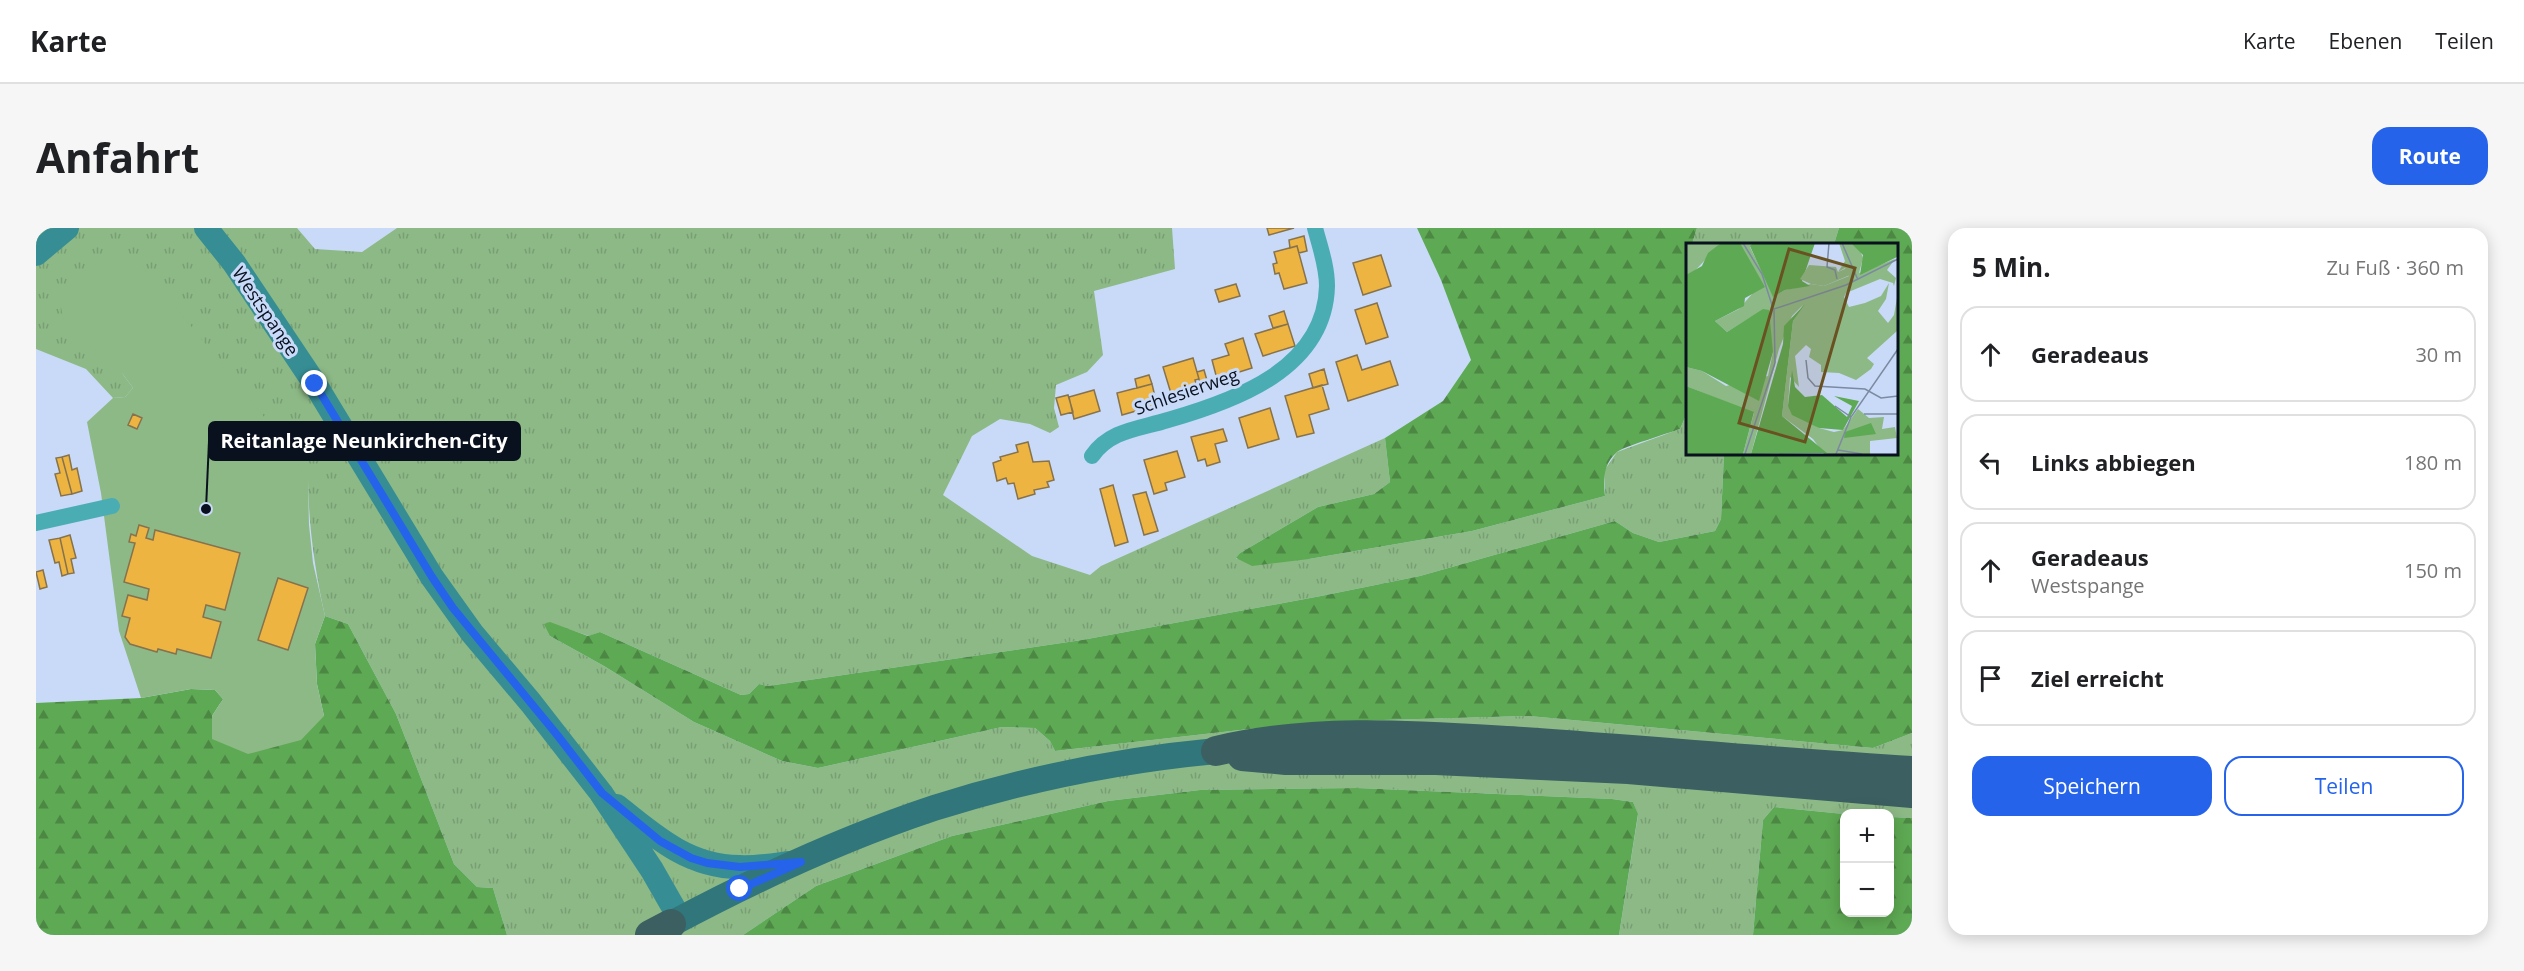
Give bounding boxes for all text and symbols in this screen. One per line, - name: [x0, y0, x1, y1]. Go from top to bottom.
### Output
- text: Karte: [30, 22, 107, 60]
- text: Karte: [2243, 27, 2296, 55]
- text: Ebenen: [2329, 27, 2402, 55]
- text: Teilen: [2435, 27, 2494, 55]
- button: Route: [2372, 127, 2488, 185]
- text: Anfahrt: [36, 128, 199, 185]
- inset map: [1686, 243, 1897, 454]
- text: 5 Min.: [1972, 249, 2051, 285]
- text: Zu Fuß · 360 m: [2326, 254, 2464, 281]
- street label: Westspange: [227, 262, 305, 360]
- icon: ahead: [1974, 338, 2007, 371]
- text: Geradeaus: [2031, 339, 2149, 369]
- text: 30 m: [2415, 341, 2462, 368]
- street label: Schlesierweg: [1131, 362, 1241, 420]
- route end: [301, 370, 327, 396]
- callout: Reitanlage Neunkirchen-City: [209, 422, 520, 460]
- text: Reitanlage Neunkirchen-City: [220, 427, 508, 454]
- icon: left: [1974, 446, 2007, 479]
- text: Links abbiegen: [2031, 447, 2196, 477]
- text: 180 m: [2404, 449, 2462, 476]
- text: Geradeaus: [2031, 542, 2149, 572]
- icon: ahead: [1974, 554, 2007, 587]
- text: 150 m: [2404, 557, 2462, 584]
- text: Westspange: [2031, 572, 2145, 599]
- icon: arrive: [1974, 662, 2007, 695]
- text: Ziel erreicht: [2031, 663, 2164, 693]
- button: Speichern: [1972, 756, 2212, 816]
- button: Teilen: [2224, 756, 2464, 816]
- map controls: [1840, 809, 1894, 917]
- button: +: [1840, 809, 1894, 863]
- button: −: [1840, 863, 1894, 917]
- route start: [726, 875, 752, 901]

